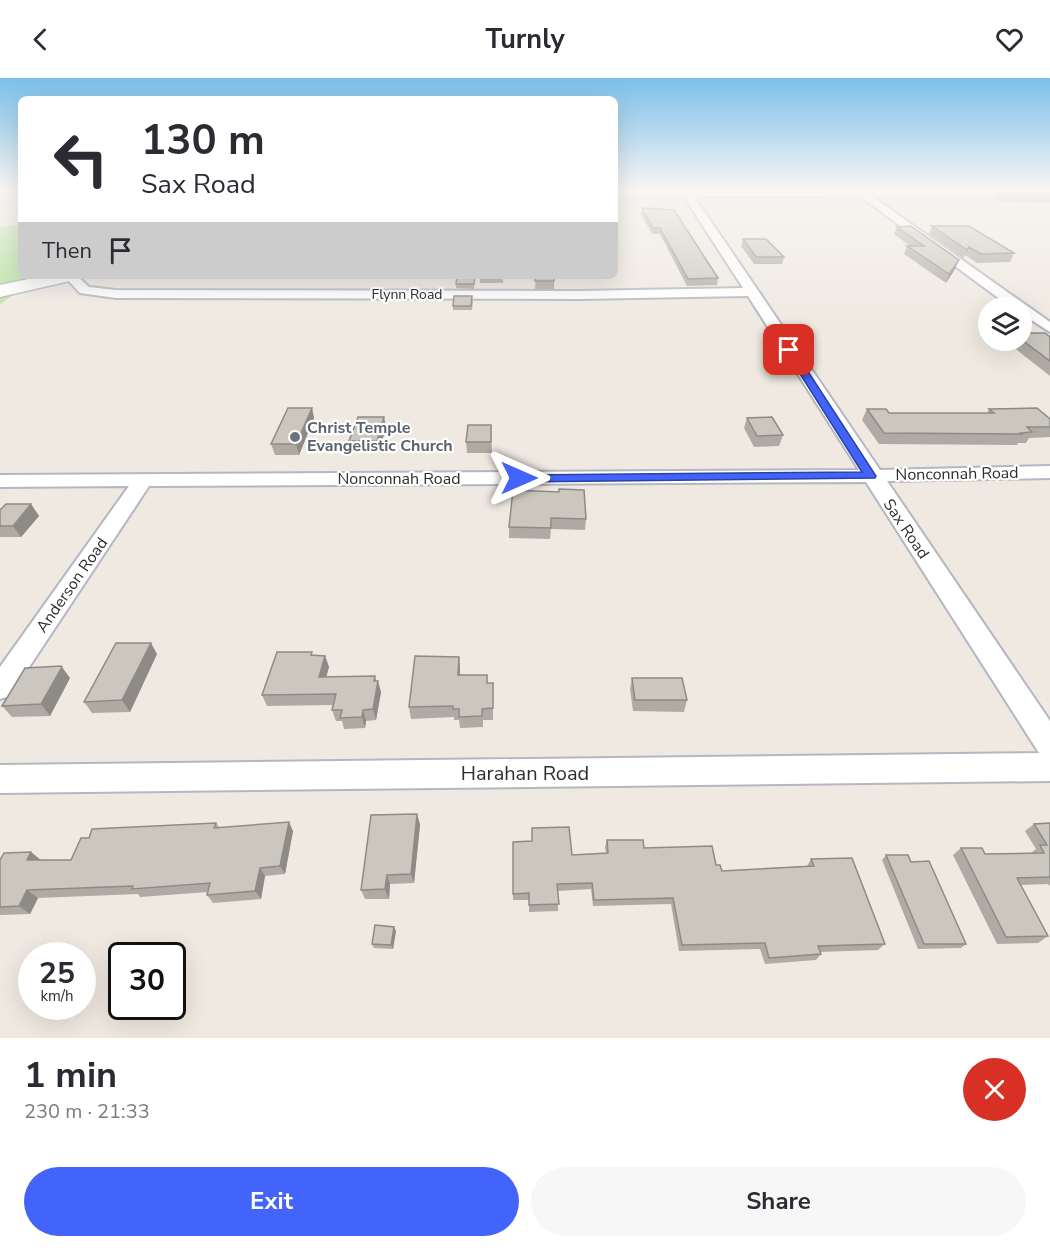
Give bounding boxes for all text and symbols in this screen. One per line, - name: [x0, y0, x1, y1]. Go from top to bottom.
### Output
- text: Turnly: [485, 21, 565, 58]
- icon: back: [24, 23, 57, 56]
- icon: heart: [993, 23, 1026, 56]
- text: 130 m: [141, 112, 265, 169]
- icon: left: [42, 120, 120, 198]
- text: Sax Road: [141, 166, 256, 203]
- icon: arrive: [104, 234, 137, 267]
- text: Then: [42, 236, 92, 266]
- street label: Flynn Road: [372, 285, 442, 304]
- map controls: [978, 297, 1032, 351]
- button: layers: [978, 297, 1032, 351]
- pin: [763, 324, 814, 375]
- icon: arrive: [772, 333, 805, 366]
- place label: Christ Temple Evangelistic Church: [307, 417, 453, 457]
- marker: Christ Temple Evangelistic Church: [288, 430, 302, 444]
- position arrow: [487, 446, 551, 510]
- street label: Nonconnah Road: [895, 462, 1019, 486]
- street label: Nonconnah Road: [337, 468, 461, 490]
- street label: Sax Road: [878, 495, 934, 563]
- street label: Anderson Road: [31, 533, 113, 637]
- street label: Harahan Road: [461, 760, 589, 787]
- speed limit sign: 30: [108, 942, 186, 1020]
- text: 25: [39, 953, 75, 994]
- text: km/h: [40, 986, 74, 1006]
- text: 1 min: [24, 1051, 117, 1100]
- button: close: [963, 1058, 1026, 1121]
- text: 230 m · 21:33: [24, 1098, 150, 1125]
- button: Exit: [24, 1167, 519, 1236]
- button: Share: [531, 1167, 1026, 1236]

